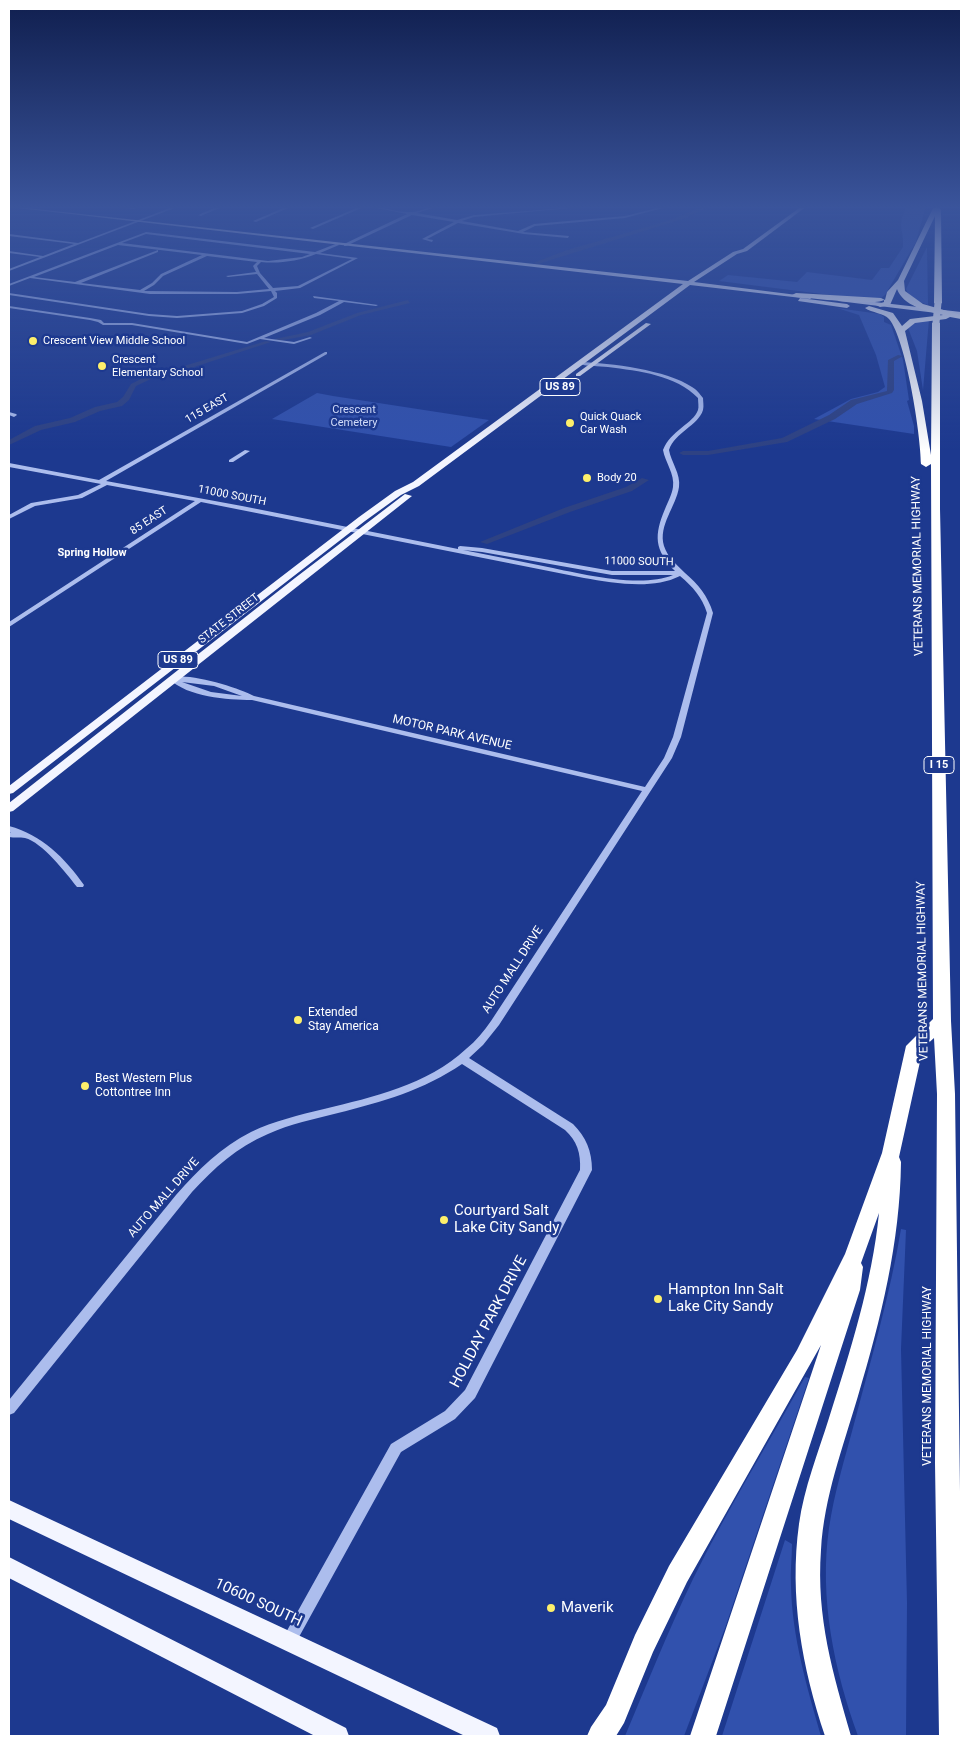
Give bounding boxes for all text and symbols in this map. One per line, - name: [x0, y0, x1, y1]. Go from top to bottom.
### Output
- place label: Crescent View Middle School: [43, 334, 185, 348]
- marker: Crescent View Middle School: [27, 335, 39, 347]
- place label: Crescent Elementary School: [112, 353, 203, 379]
- marker: Crescent Elementary School: [96, 360, 108, 372]
- road number: US 89: [540, 378, 580, 396]
- street label: 115 EAST: [183, 391, 231, 427]
- park label: Crescent Cemetery: [331, 403, 377, 429]
- place label: Quick Quack Car Wash: [580, 410, 641, 436]
- marker: Quick Quack Car Wash: [564, 417, 576, 429]
- place label: Body 20: [597, 471, 637, 485]
- marker: Body 20: [581, 472, 593, 484]
- street label: VETERANS MEMORIAL HIGHWAY: [909, 476, 927, 656]
- street label: 11000 SOUTH: [197, 483, 267, 509]
- street label: 85 EAST: [128, 504, 170, 538]
- district label: Spring Hollow: [57, 546, 127, 560]
- street label: 11000 SOUTH: [604, 555, 674, 569]
- street label: STATE STREET: [196, 591, 262, 647]
- road number: US 89: [158, 652, 198, 668]
- street label: MOTOR PARK AVENUE: [391, 712, 513, 754]
- road number: I 15: [924, 756, 954, 774]
- street label: VETERANS MEMORIAL HIGHWAY: [914, 881, 932, 1061]
- street label: AUTO MALL DRIVE: [479, 924, 547, 1016]
- place label: Extended Stay America: [308, 1006, 379, 1034]
- marker: Extended Stay America: [292, 1014, 304, 1026]
- place label: Best Western Plus Cottontree Inn: [95, 1072, 192, 1100]
- marker: Best Western Plus Cottontree Inn: [79, 1080, 91, 1092]
- street label: AUTO MALL DRIVE: [125, 1155, 203, 1241]
- place label: Courtyard Salt Lake City Sandy: [454, 1202, 559, 1237]
- marker: Courtyard Salt Lake City Sandy: [438, 1214, 450, 1226]
- street label: HOLIDAY PARK DRIVE: [447, 1253, 531, 1391]
- place label: Hampton Inn Salt Lake City Sandy: [668, 1281, 784, 1316]
- street label: VETERANS MEMORIAL HIGHWAY: [921, 1286, 935, 1466]
- marker: Hampton Inn Salt Lake City Sandy: [652, 1293, 664, 1305]
- street label: 10600 SOUTH: [211, 1575, 305, 1631]
- place label: Maverik: [561, 1599, 614, 1617]
- marker: Maverik: [545, 1602, 557, 1614]

